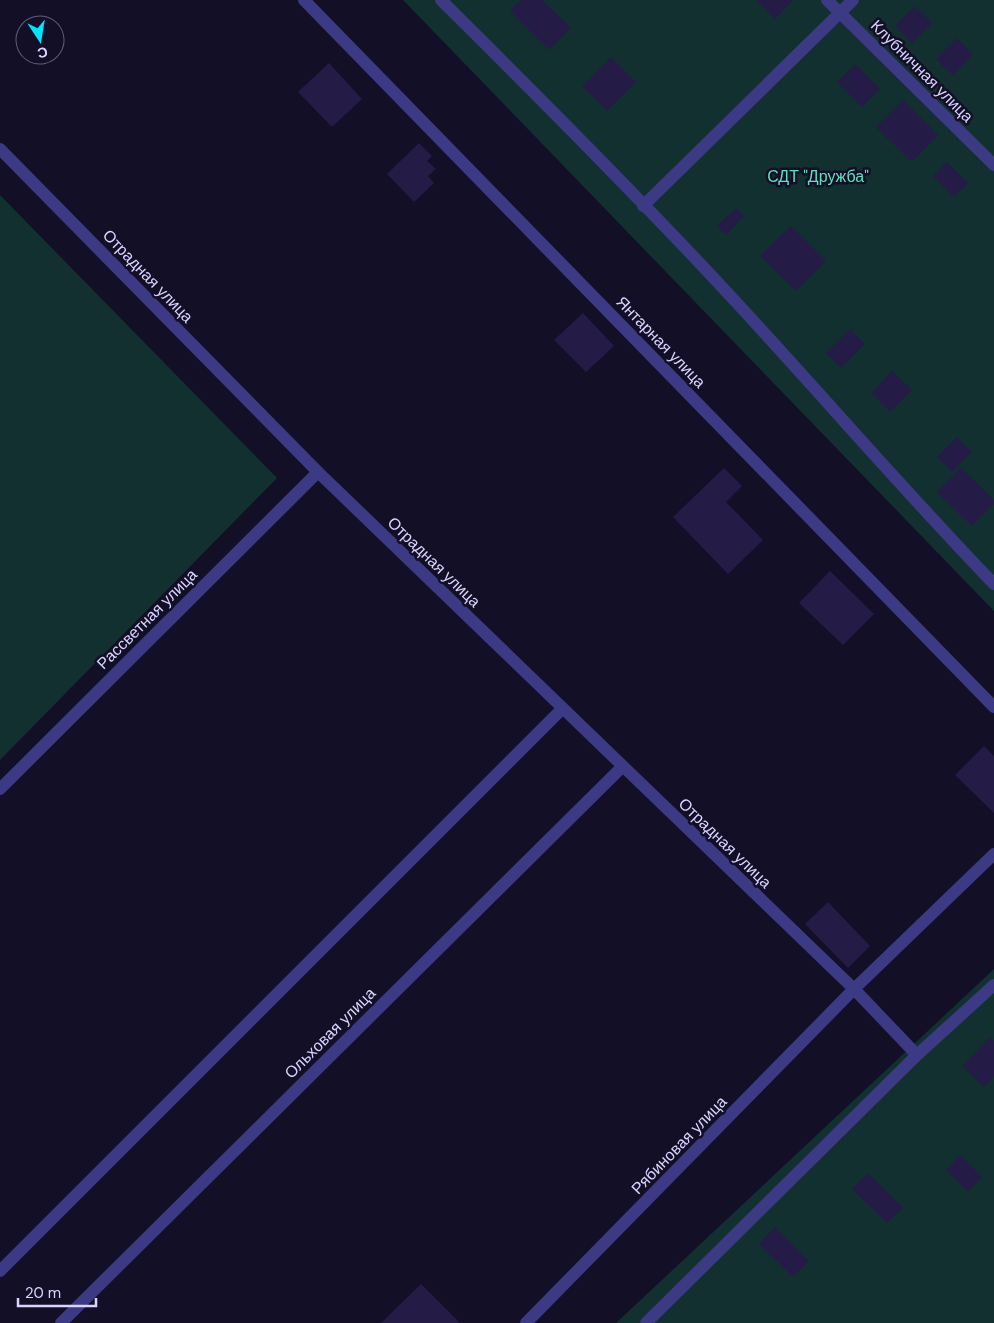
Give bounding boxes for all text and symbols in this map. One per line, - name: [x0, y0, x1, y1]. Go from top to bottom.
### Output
- north arrow: [15, 15, 65, 65]
- street label: Клубничная улица: [866, 15, 978, 127]
- text: С: [36, 43, 50, 63]
- park label: СДТ "Дружба": [767, 166, 869, 187]
- street label: Отрадная улица: [98, 225, 198, 327]
- street label: Янтарная улица: [612, 292, 710, 393]
- street label: Отрадная улица: [383, 512, 485, 612]
- street label: Рассветная улица: [92, 564, 202, 674]
- street label: Отрадная улица: [674, 793, 776, 893]
- street label: Ольховая улица: [280, 983, 380, 1083]
- street label: Рябиновая улица: [627, 1091, 731, 1199]
- scale bar: [18, 1276, 95, 1308]
- text: 20 m: [25, 1283, 61, 1303]

